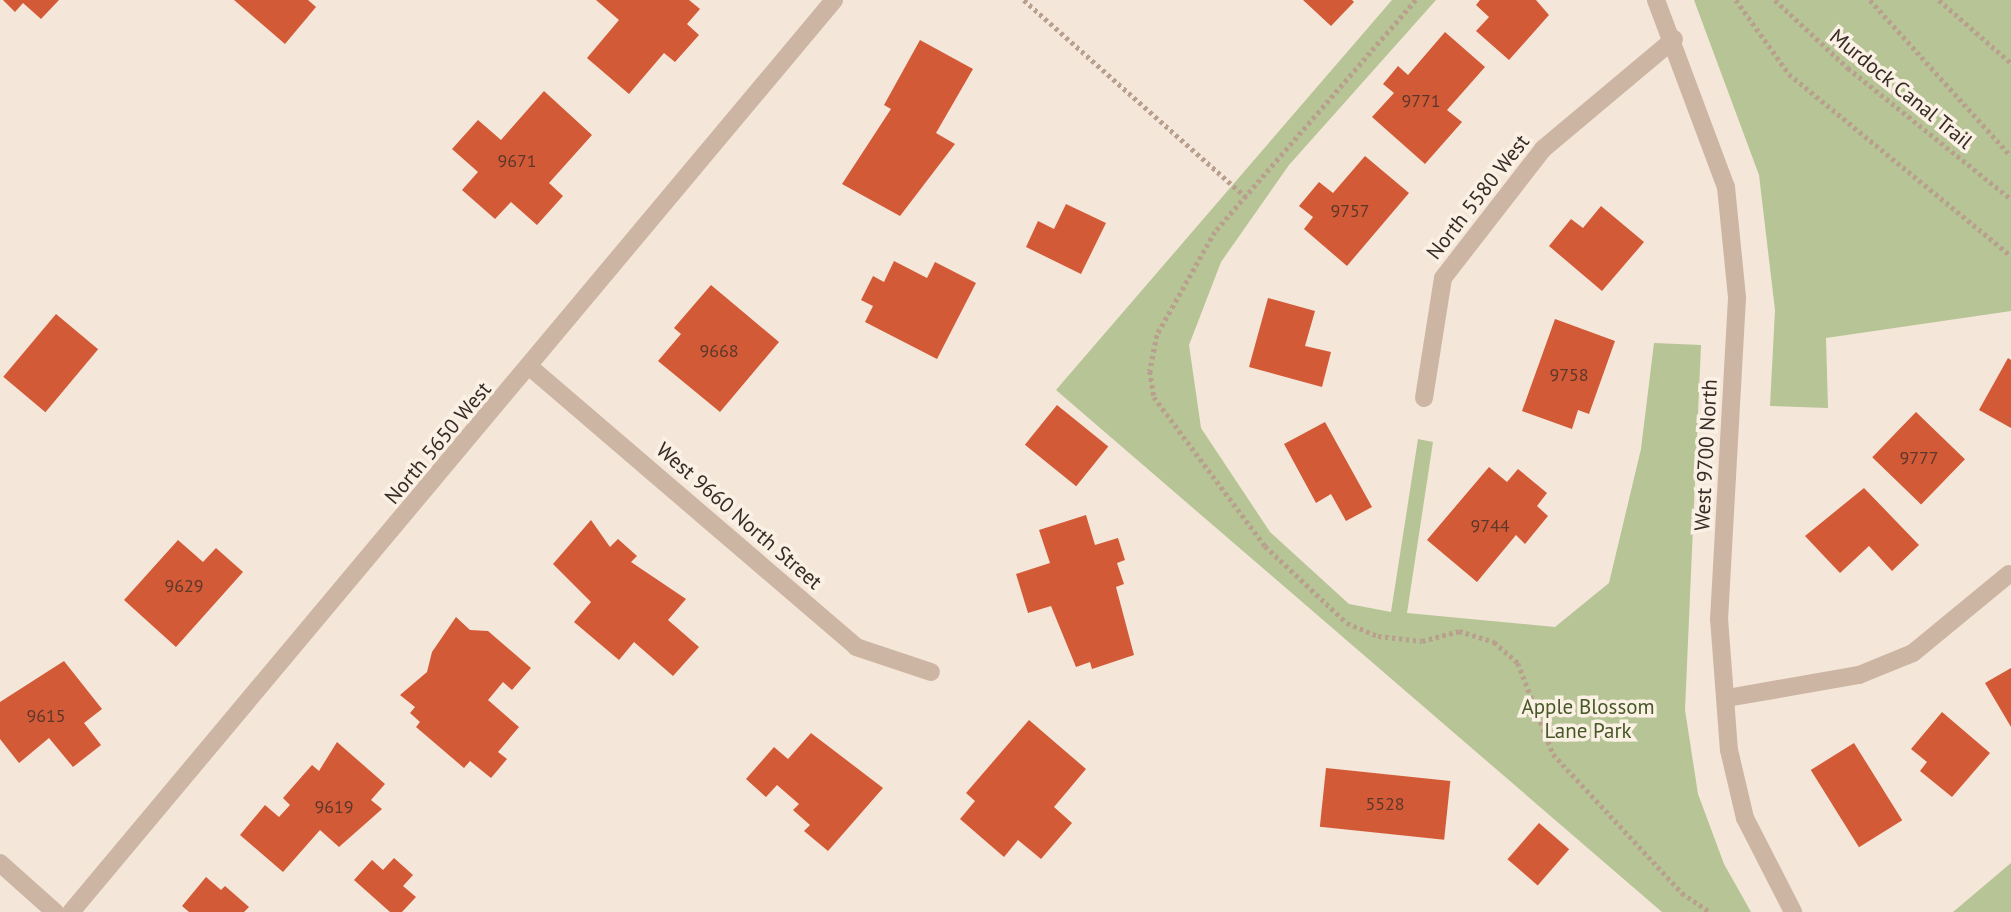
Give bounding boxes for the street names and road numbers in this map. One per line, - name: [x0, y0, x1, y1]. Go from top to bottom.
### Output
- street label: Murdock Canal Trail: [1824, 23, 1978, 155]
- street label: North 5580 West: [1421, 129, 1535, 265]
- street label: North 5650 West: [380, 377, 496, 509]
- street label: West 9700 North: [1689, 378, 1723, 532]
- street label: West 9660 North Street: [651, 437, 827, 595]

